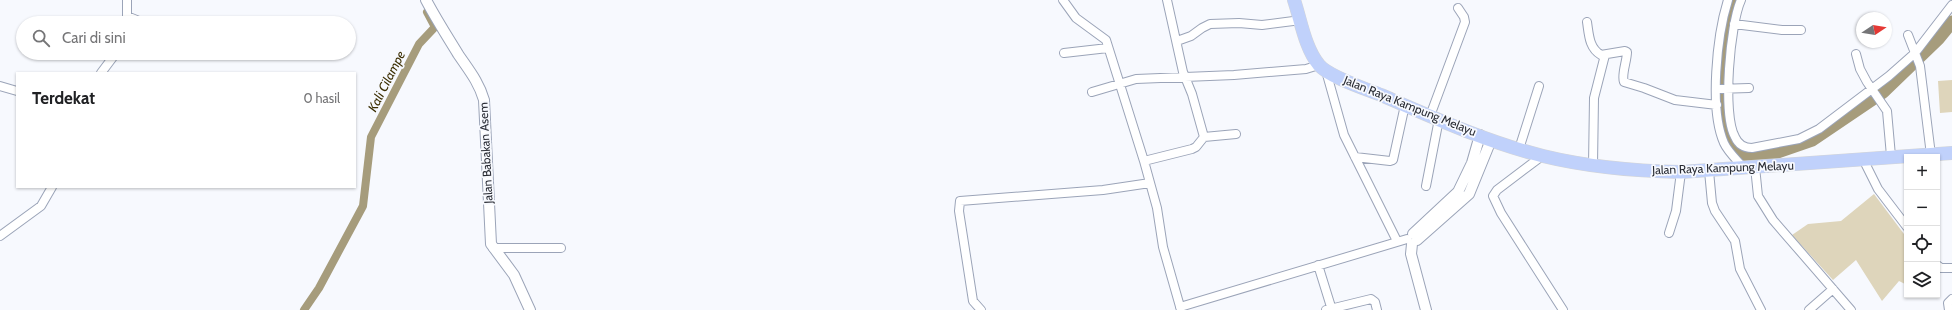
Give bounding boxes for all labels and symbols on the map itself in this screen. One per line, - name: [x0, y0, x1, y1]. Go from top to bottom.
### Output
- north arrow: [1856, 12, 1892, 48]
- water label: Kali Cilampe: [364, 48, 408, 114]
- street label: Jalan Raya Kampung Melayu: [1341, 72, 1479, 139]
- street label: Jalan Babakan Asem: [475, 102, 496, 205]
- street label: Jalan Raya Kampung Melayu: [1651, 158, 1794, 178]

